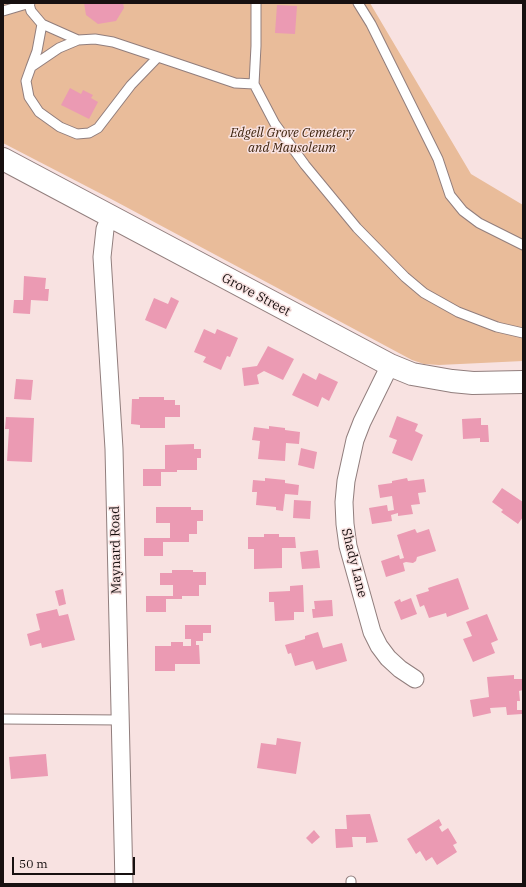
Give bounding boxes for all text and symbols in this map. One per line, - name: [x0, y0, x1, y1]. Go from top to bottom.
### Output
- park label: Edgell Grove Cemetery and Mausoleum: [230, 125, 354, 156]
- street label: Grove Street: [219, 270, 293, 320]
- street label: Maynard Road: [107, 506, 125, 594]
- street label: Shady Lane: [338, 527, 370, 599]
- scale bar: [14, 849, 137, 875]
- text: 50 m: [19, 856, 48, 871]

